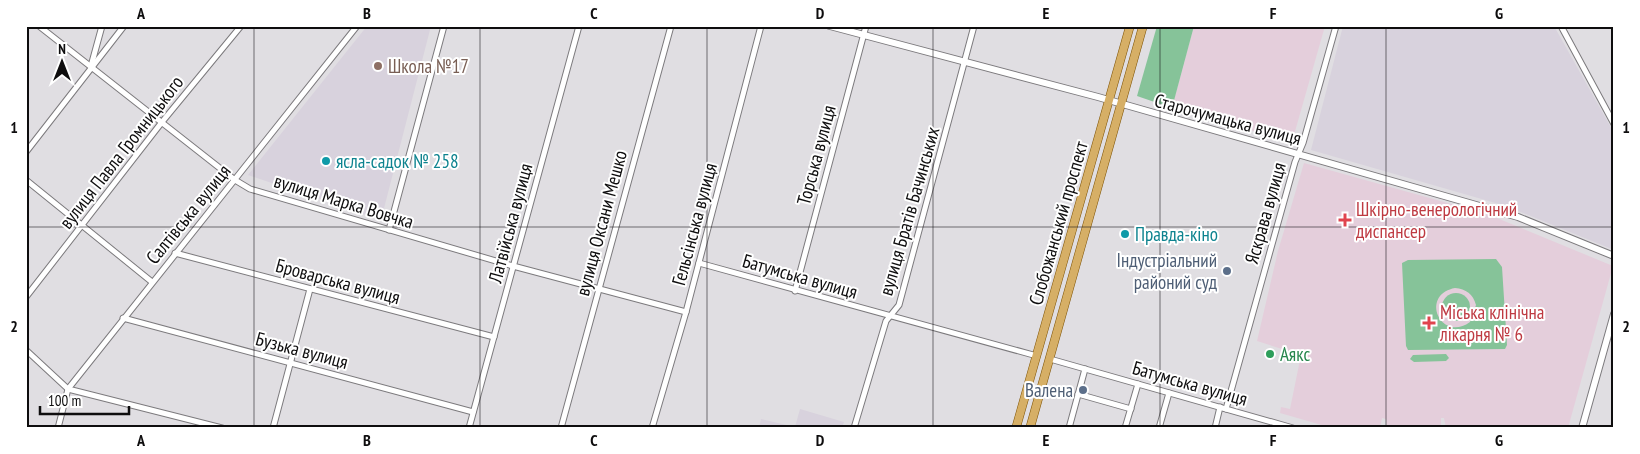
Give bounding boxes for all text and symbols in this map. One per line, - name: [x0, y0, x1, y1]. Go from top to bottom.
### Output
- text: A: [136, 3, 146, 23]
- text: B: [363, 3, 371, 23]
- text: C: [590, 3, 598, 23]
- text: D: [816, 3, 825, 23]
- text: E: [1043, 3, 1050, 23]
- text: F: [1270, 3, 1277, 23]
- text: G: [1495, 3, 1503, 23]
- north arrow: [38, 38, 88, 88]
- text: N: [58, 40, 66, 58]
- place label: Школа №17: [388, 54, 469, 78]
- marker: Школа №17: [372, 60, 384, 72]
- street label: вулиця Павла Громницького: [54, 71, 188, 233]
- street label: Старочумацька вулиця: [1152, 88, 1304, 150]
- street label: Торська вулиця: [791, 102, 841, 208]
- text: 1: [10, 117, 18, 137]
- text: 1: [1622, 117, 1630, 137]
- street label: вулиця Братів Бачинських: [873, 124, 945, 298]
- street label: Слобожанський проспект: [1023, 138, 1093, 308]
- street label: вулиця Оксани Мешко: [570, 148, 632, 298]
- place label: ясла-садок № 258: [336, 149, 459, 173]
- marker: ясла-садок № 258: [320, 155, 332, 167]
- street label: Салтівська вулиця: [141, 159, 235, 269]
- street label: Гельсінська вулиця: [666, 160, 722, 288]
- street label: Яскрава вулиця: [1239, 160, 1291, 266]
- street label: Латвійська вулиця: [482, 161, 537, 286]
- street label: вулиця Марка Вовчка: [271, 168, 417, 234]
- place label: Шкірно-венерологічний диспансер: [1356, 197, 1517, 243]
- marker: Шкірно-венерологічний диспансер: [1338, 213, 1352, 227]
- place label: Правда-кіно: [1135, 222, 1218, 246]
- marker: Правда-кіно: [1119, 228, 1131, 240]
- street label: Батумська вулиця: [740, 248, 860, 304]
- place label: Індустріальний районий суд: [1116, 248, 1218, 294]
- street label: Броварська вулиця: [273, 253, 403, 309]
- marker: Індустріальний районий суд: [1221, 265, 1233, 277]
- place label: Міська клінічна лікарня № 6: [1439, 300, 1544, 346]
- text: 2: [10, 316, 18, 336]
- marker: Міська клінічна лікарня № 6: [1422, 316, 1436, 330]
- text: 2: [1622, 316, 1630, 336]
- street label: Бузька вулиця: [253, 326, 351, 374]
- place label: Аякс: [1280, 342, 1310, 366]
- marker: Аякс: [1264, 348, 1276, 360]
- street label: Батумська вулиця: [1130, 355, 1250, 411]
- place label: Валена: [1025, 378, 1073, 402]
- scale bar: [40, 384, 129, 416]
- marker: Валена: [1077, 384, 1089, 396]
- text: 100 m: [48, 391, 81, 410]
- text: A: [136, 430, 146, 450]
- text: B: [363, 430, 371, 450]
- text: C: [590, 430, 598, 450]
- text: D: [816, 430, 825, 450]
- text: E: [1043, 430, 1050, 450]
- text: F: [1270, 430, 1277, 450]
- text: G: [1495, 430, 1503, 450]

